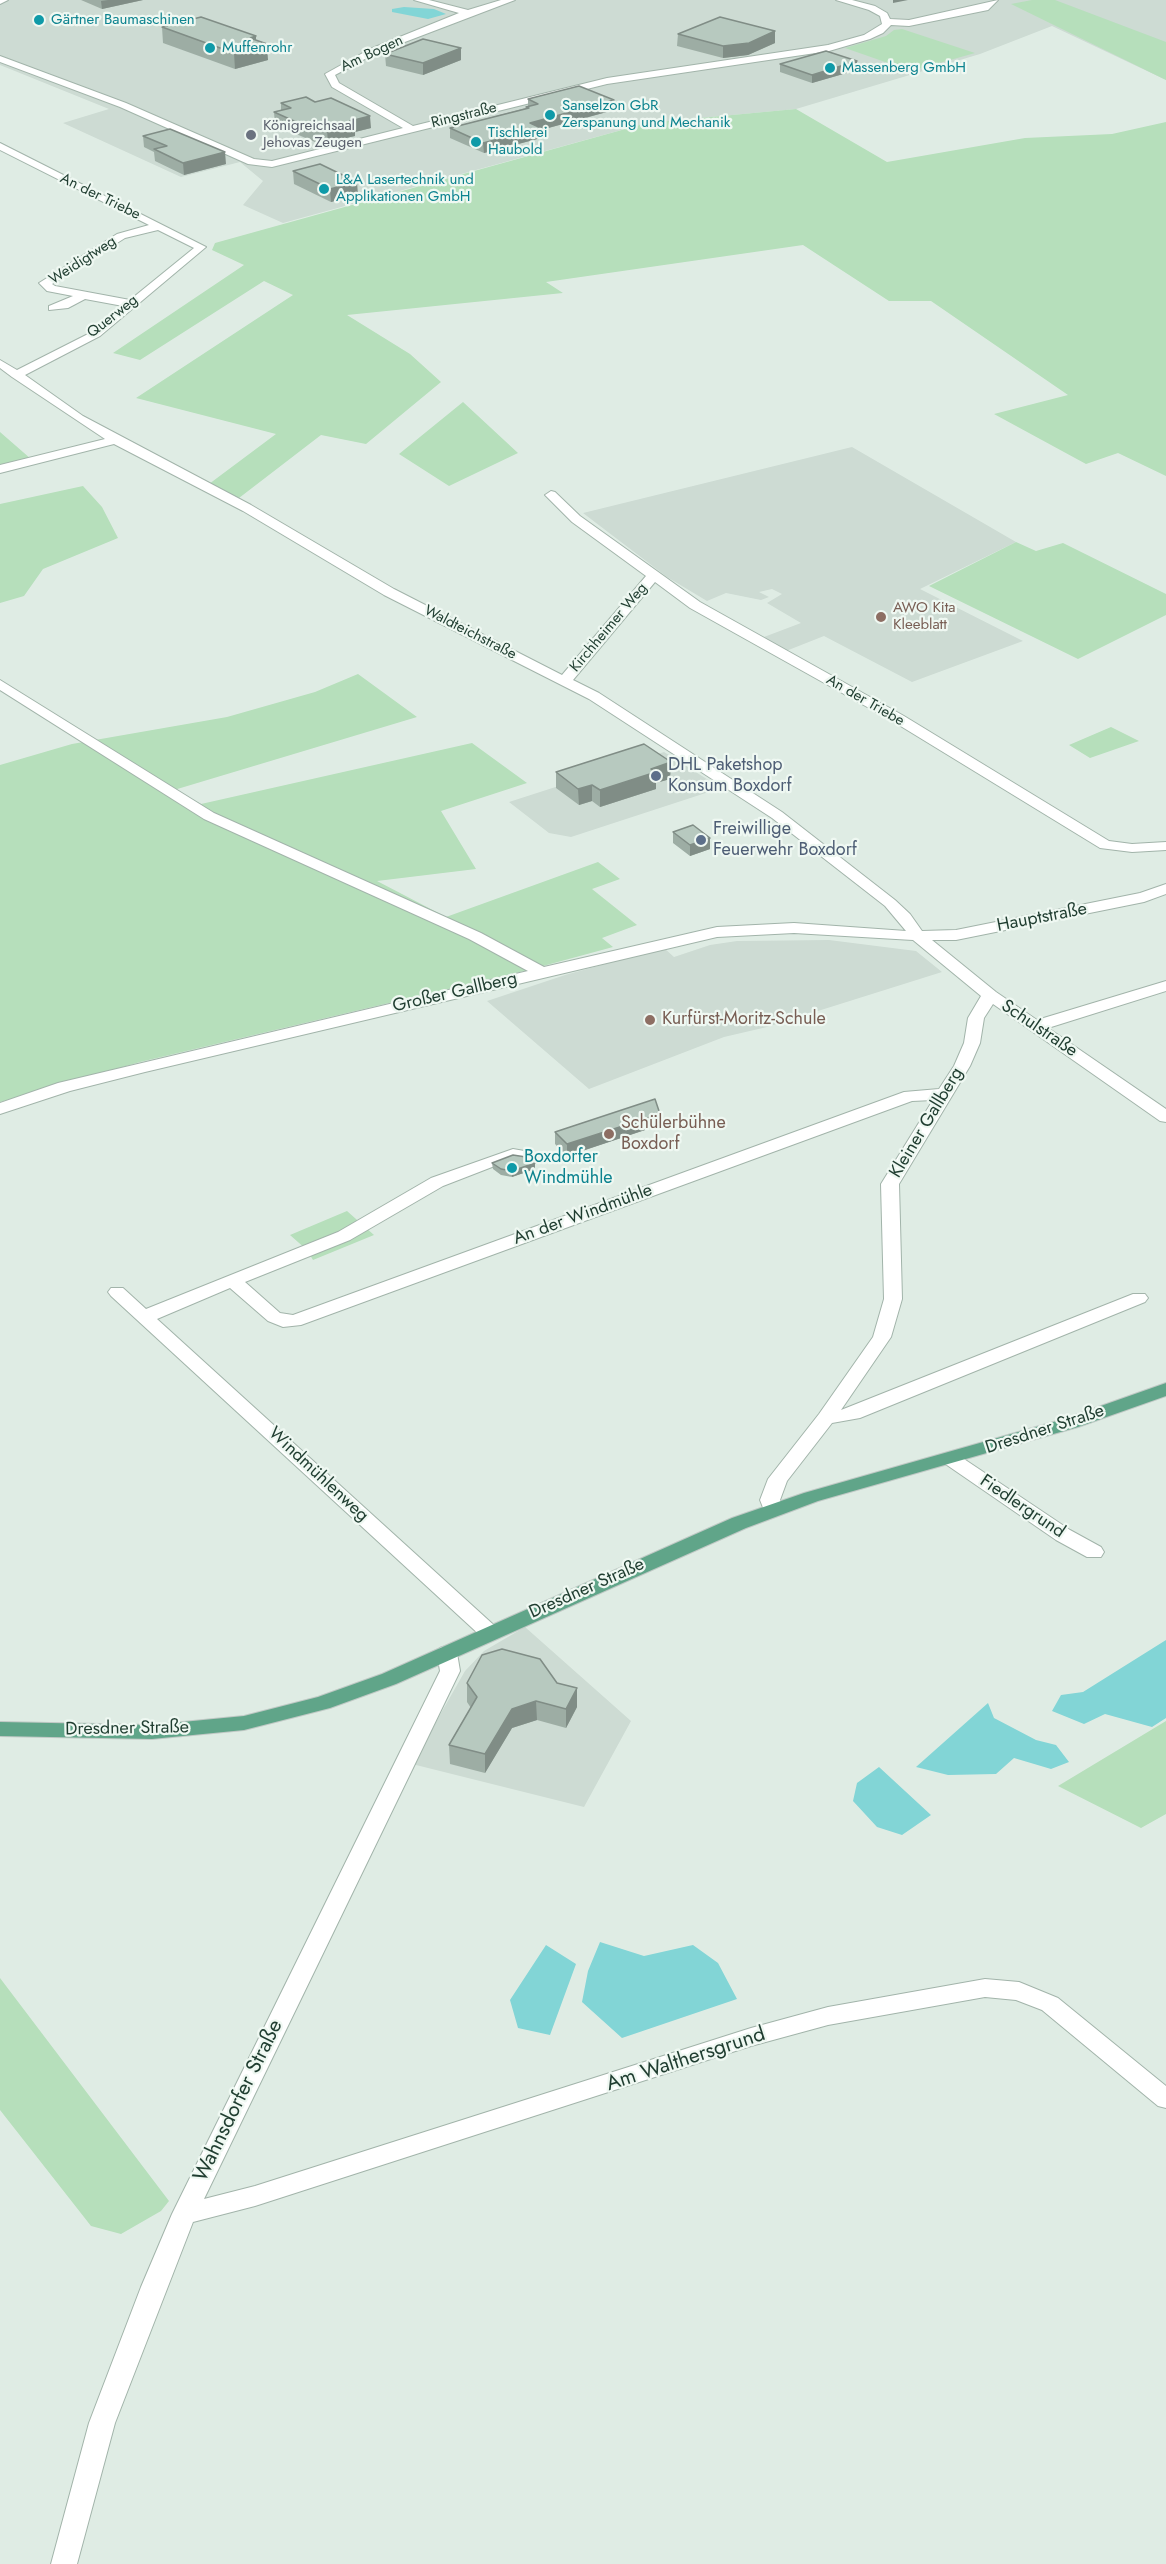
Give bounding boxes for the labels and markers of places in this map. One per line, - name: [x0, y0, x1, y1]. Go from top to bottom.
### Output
- place label: Gärtner Baumaschinen: [51, 11, 195, 29]
- marker: Gärtner Baumaschinen: [32, 13, 46, 27]
- place label: Muffenrohr: [222, 39, 292, 57]
- marker: Muffenrohr: [203, 41, 217, 55]
- place label: Massenberg GmbH: [842, 59, 966, 77]
- marker: Massenberg GmbH: [823, 61, 837, 75]
- place label: Sanselzon GbR Zerspanung und Mechanik: [562, 97, 730, 132]
- marker: Sanselzon GbR Zerspanung und Mechanik: [543, 108, 557, 122]
- place label: Königreichsaal Jehovas Zeugen: [263, 117, 362, 152]
- place label: Tischlerei Haubold: [488, 124, 548, 159]
- marker: Königreichsaal Jehovas Zeugen: [244, 128, 258, 142]
- marker: Tischlerei Haubold: [469, 135, 483, 149]
- place label: L&A Lasertechnik und Applikationen GmbH: [336, 171, 474, 206]
- marker: L&A Lasertechnik und Applikationen GmbH: [317, 182, 331, 196]
- place label: AWO Kita Kleeblatt: [893, 599, 956, 634]
- marker: AWO Kita Kleeblatt: [874, 610, 888, 624]
- place label: DHL Paketshop Konsum Boxdorf: [668, 755, 792, 798]
- marker: DHL Paketshop Konsum Boxdorf: [649, 769, 663, 783]
- place label: Freiwillige Feuerwehr Boxdorf: [713, 819, 857, 862]
- marker: Freiwillige Feuerwehr Boxdorf: [694, 833, 708, 847]
- place label: Kurfürst-Moritz-Schule: [662, 1009, 826, 1031]
- marker: Kurfürst-Moritz-Schule: [643, 1013, 657, 1027]
- place label: Schülerbühne Boxdorf: [621, 1113, 726, 1156]
- marker: Schülerbühne Boxdorf: [602, 1127, 616, 1141]
- place label: Boxdorfer Windmühle: [524, 1147, 613, 1190]
- marker: Boxdorfer Windmühle: [505, 1161, 519, 1175]

